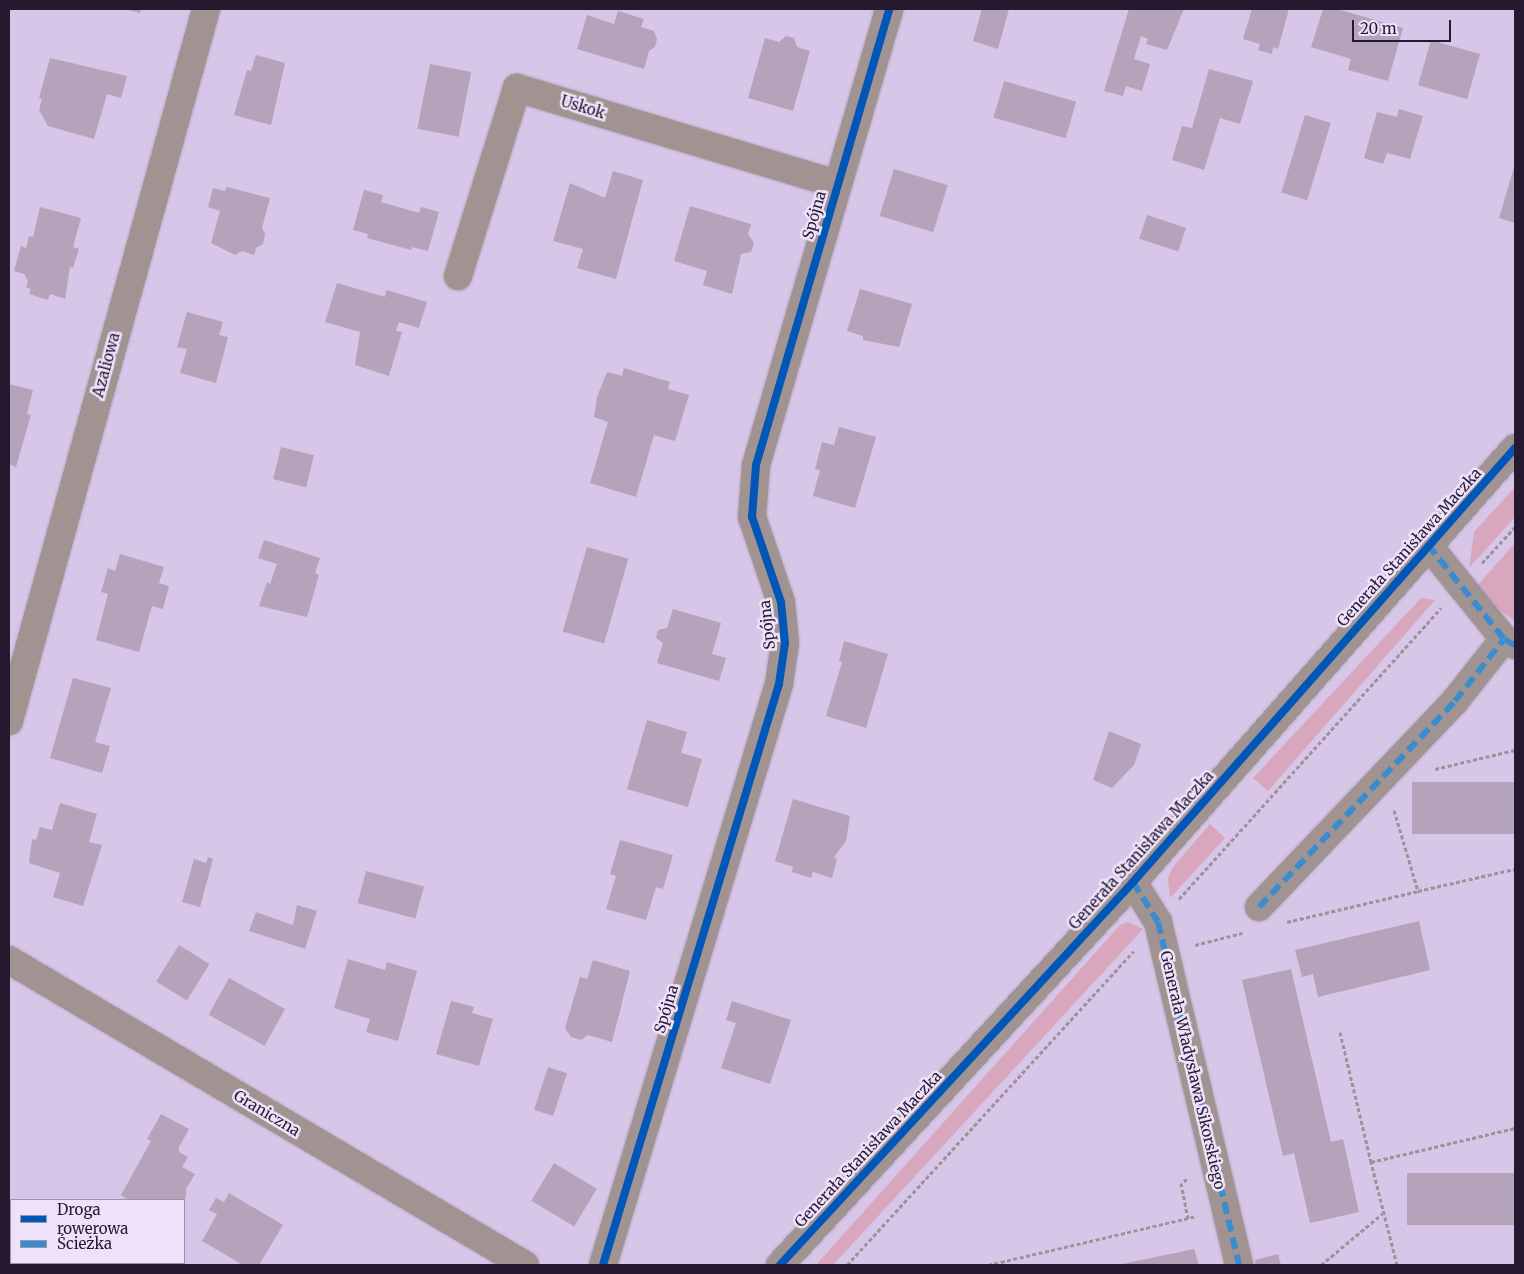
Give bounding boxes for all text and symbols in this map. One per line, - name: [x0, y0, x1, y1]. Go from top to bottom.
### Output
- scale bar: [1354, 10, 1453, 42]
- text: 20 m: [1360, 19, 1397, 38]
- street label: Uskok: [559, 92, 607, 122]
- street label: Spójna: [799, 189, 829, 241]
- street label: Azaliowa: [89, 331, 123, 399]
- street label: Generała Stanisława Maczka: [1333, 464, 1485, 630]
- street label: Spójna: [755, 599, 779, 651]
- street label: Generała Stanisława Maczka: [1065, 767, 1217, 933]
- street label: Generała Władysława Sikorskiego: [1157, 949, 1229, 1191]
- street label: Spójna: [650, 983, 682, 1035]
- street label: Generała Stanisława Maczka: [791, 1067, 945, 1231]
- street label: Graniczna: [231, 1086, 303, 1140]
- legend: [10, 1199, 185, 1264]
- text: Droga rowerowa: [57, 1200, 128, 1238]
- text: Ścieżka: [57, 1234, 112, 1253]

